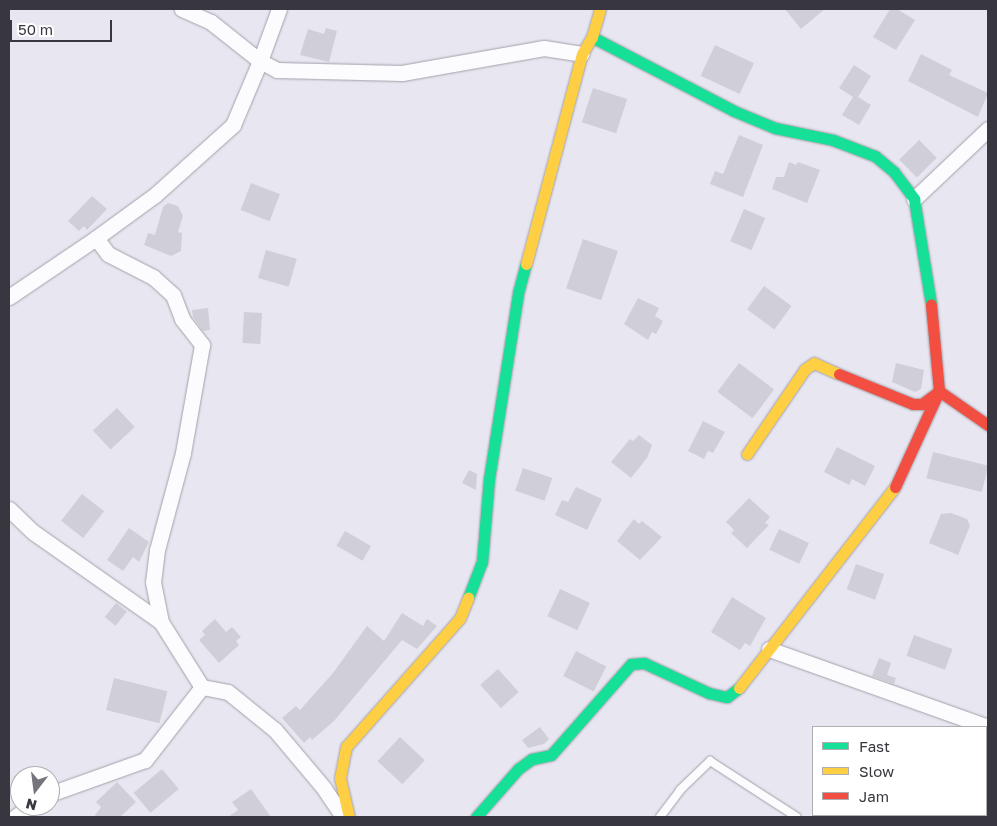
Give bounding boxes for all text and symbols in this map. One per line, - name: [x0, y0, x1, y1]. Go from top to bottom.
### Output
- scale bar: [12, 10, 115, 42]
- text: 50 m: [18, 20, 53, 38]
- legend: [812, 726, 987, 816]
- text: Fast: [859, 737, 890, 755]
- text: Slow: [859, 762, 894, 780]
- north arrow: [10, 766, 60, 816]
- text: Jam: [859, 787, 889, 805]
- text: N: [24, 795, 39, 815]

